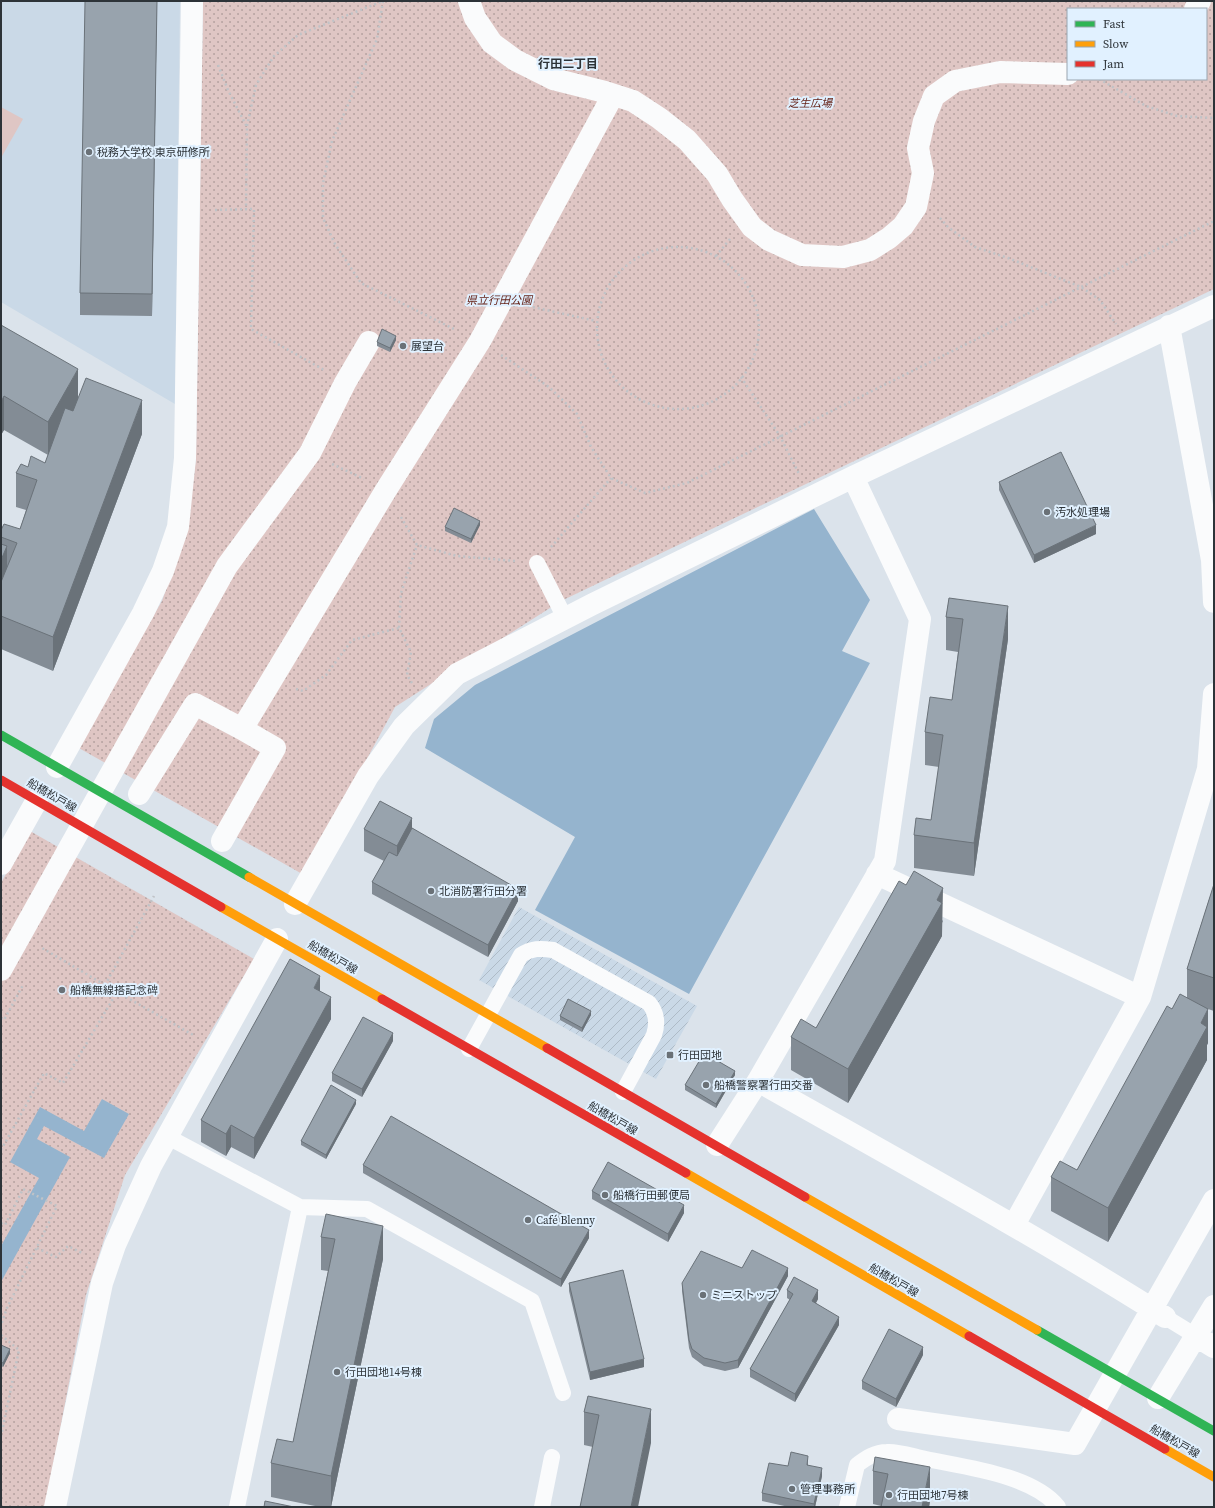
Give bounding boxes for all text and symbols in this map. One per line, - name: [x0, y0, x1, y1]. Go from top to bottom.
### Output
- legend: [1067, 8, 1207, 80]
- text: Fast: [1103, 16, 1125, 32]
- text: Slow: [1103, 36, 1129, 52]
- district label: 行田二丁目: [538, 56, 598, 72]
- text: Jam: [1102, 56, 1124, 72]
- park label: 芝生広場: [788, 96, 834, 111]
- place label: 税務大学校 東京研修所: [97, 145, 211, 160]
- marker: 税務大学校 東京研修所: [84, 147, 94, 157]
- park label: 県立行田公園: [466, 293, 534, 308]
- place label: 展望台: [411, 339, 444, 354]
- marker: 展望台: [398, 341, 408, 351]
- place label: 汚水処理場: [1055, 505, 1110, 520]
- marker: 汚水処理場: [1042, 507, 1052, 517]
- street label: 船橋松戸線: [24, 775, 79, 816]
- place label: 北消防署行田分署: [439, 884, 527, 899]
- marker: 北消防署行田分署: [426, 886, 436, 896]
- street label: 船橋松戸線: [305, 937, 360, 978]
- place label: 船橋無線搭記念碑: [70, 983, 158, 998]
- marker: 船橋無線搭記念碑: [57, 985, 67, 995]
- place label: 行田団地: [678, 1048, 722, 1063]
- marker: 行田団地: [665, 1050, 675, 1060]
- place label: 船橋警察署行田交番: [714, 1078, 813, 1093]
- marker: 船橋警察署行田交番: [701, 1080, 711, 1090]
- street label: 船橋松戸線: [585, 1098, 640, 1139]
- place label: 船橋行田郵便局: [613, 1188, 690, 1203]
- marker: 船橋行田郵便局: [600, 1190, 610, 1200]
- place label: Café Blenny: [536, 1213, 595, 1228]
- marker: Café Blenny: [523, 1215, 533, 1225]
- street label: 船橋松戸線: [866, 1260, 921, 1301]
- place label: ミニストップ: [711, 1288, 777, 1303]
- marker: ミニストップ: [698, 1290, 708, 1300]
- place label: 行田団地14号棟: [345, 1365, 422, 1380]
- marker: 行田団地14号棟: [332, 1367, 342, 1377]
- street label: 船橋松戸線: [1147, 1421, 1202, 1462]
- place label: 管理事務所: [800, 1482, 856, 1497]
- marker: 管理事務所: [787, 1484, 797, 1494]
- place label: 行田団地7号棟: [897, 1488, 969, 1503]
- marker: 行田団地7号棟: [884, 1490, 894, 1500]

